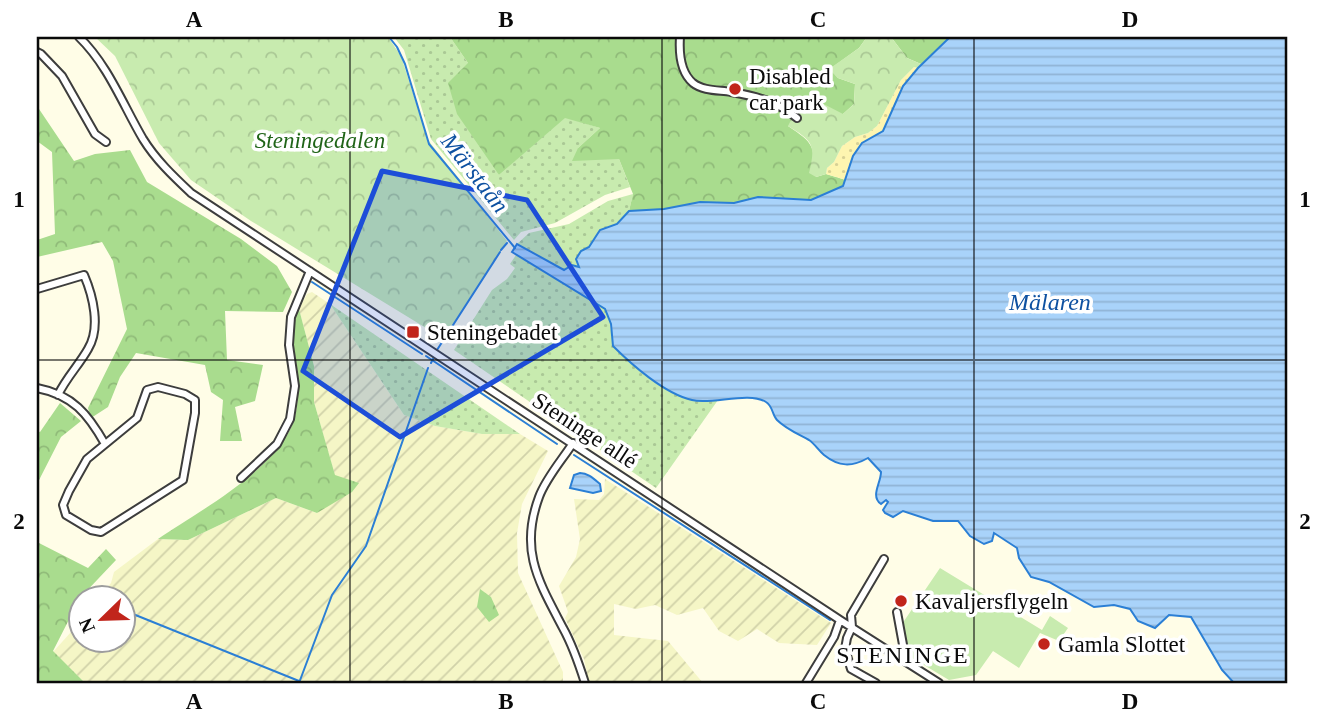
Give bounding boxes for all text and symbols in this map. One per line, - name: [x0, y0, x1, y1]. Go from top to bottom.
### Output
- text: A: [186, 7, 203, 32]
- text: B: [498, 7, 514, 32]
- text: C: [810, 7, 826, 32]
- text: D: [1122, 7, 1138, 32]
- place label: Disabled car park: [749, 64, 831, 115]
- marker: Disabled car park: [727, 81, 743, 97]
- water label: Märstaån: [435, 127, 514, 218]
- park label: Steningedalen: [255, 128, 385, 153]
- text: 1: [13, 187, 25, 212]
- text: 1: [1299, 187, 1311, 212]
- water label: Mälaren: [1008, 289, 1091, 315]
- place label: Steningebadet: [427, 320, 558, 345]
- marker: Steningebadet: [405, 324, 421, 340]
- street label: Steninge allé: [528, 387, 642, 473]
- text: 2: [13, 509, 25, 534]
- text: 2: [1299, 509, 1311, 534]
- north arrow: [66, 584, 136, 654]
- place label: Kavaljersflygeln: [915, 589, 1069, 614]
- marker: Kavaljersflygeln: [893, 593, 909, 609]
- text: N: [74, 615, 99, 636]
- place label: Gamla Slottet: [1058, 632, 1186, 657]
- marker: Gamla Slottet: [1036, 636, 1052, 652]
- district label: STENINGE: [836, 642, 970, 668]
- text: A: [186, 689, 203, 714]
- text: B: [498, 689, 514, 714]
- text: C: [810, 689, 826, 714]
- text: D: [1122, 689, 1138, 714]

